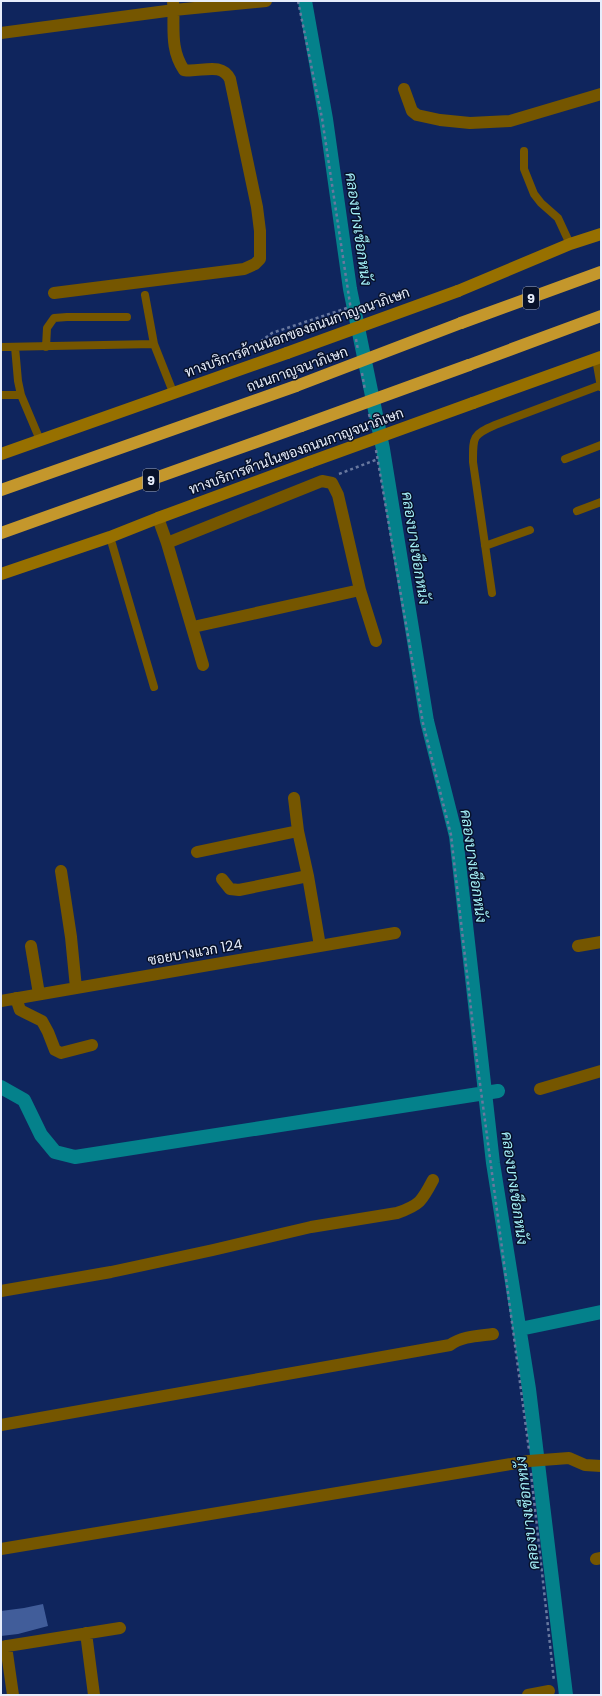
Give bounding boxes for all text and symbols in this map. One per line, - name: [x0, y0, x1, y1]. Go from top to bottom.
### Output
- water label: คลองบางเชือกหนัง: [341, 171, 377, 287]
- street label: ทางบริการด้านนอกของถนนกาญจนาภิเษก: [182, 283, 412, 381]
- road number: 9: [523, 287, 539, 309]
- street label: ถนนกาญจนาภิเษก: [244, 343, 350, 395]
- street label: ทางบริการด้านในของถนนกาญจนาภิเษก: [186, 403, 406, 499]
- road number: 9: [143, 469, 159, 491]
- water label: คลองบางเชือกหนัง: [397, 490, 435, 606]
- water label: คลองบางเชือกหนัง: [456, 808, 492, 924]
- street label: ซอยบางแวก 124: [146, 934, 244, 970]
- water label: คลองบางเชือกหนัง: [497, 1130, 533, 1246]
- water label: คลองบางเชือกหนัง: [510, 1455, 544, 1571]

